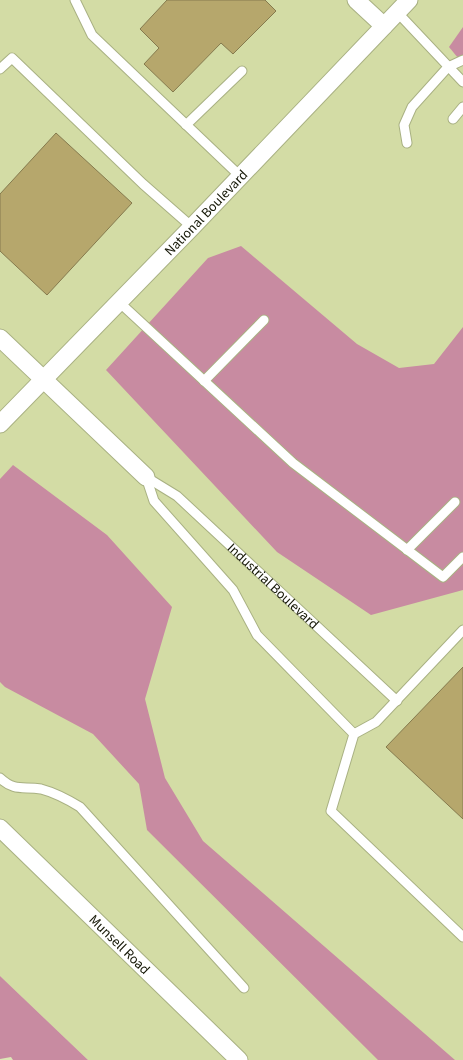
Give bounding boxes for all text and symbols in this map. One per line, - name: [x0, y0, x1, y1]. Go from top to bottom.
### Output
- street label: National Boulevard: [160, 166, 253, 261]
- street label: Industrial Boulevard: [222, 539, 323, 634]
- street label: Munsell Road: [84, 911, 154, 980]

